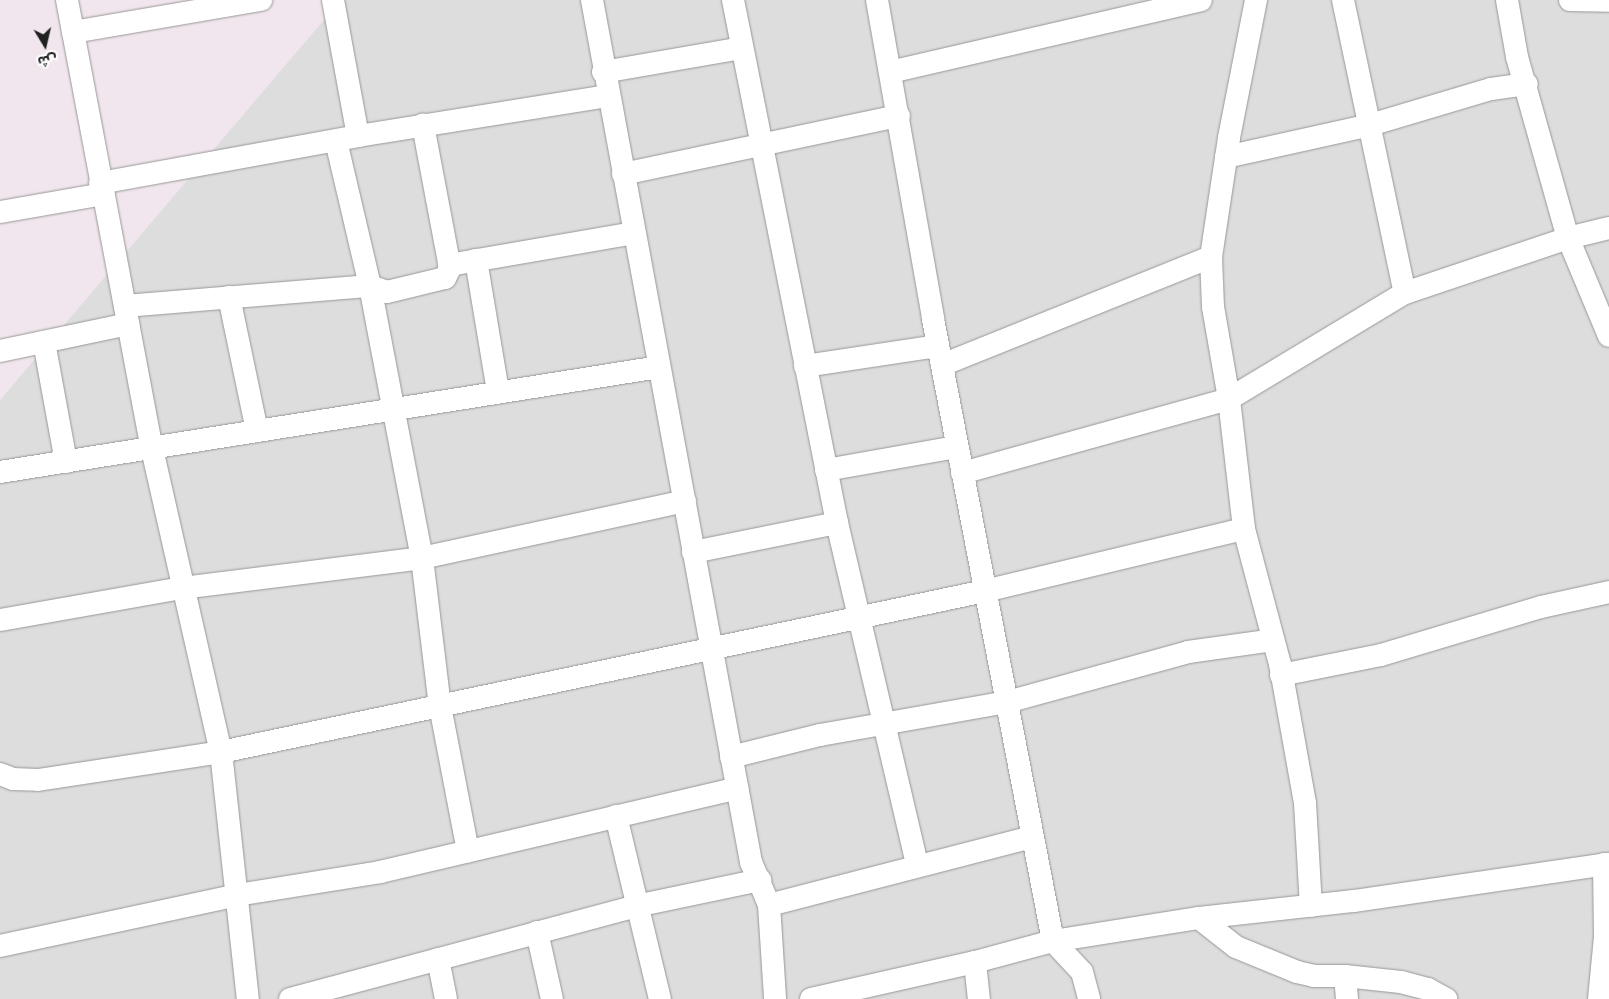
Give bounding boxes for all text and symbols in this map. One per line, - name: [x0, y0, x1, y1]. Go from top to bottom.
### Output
- north arrow: [20, 20, 70, 70]
- text: ش: [37, 50, 58, 70]

